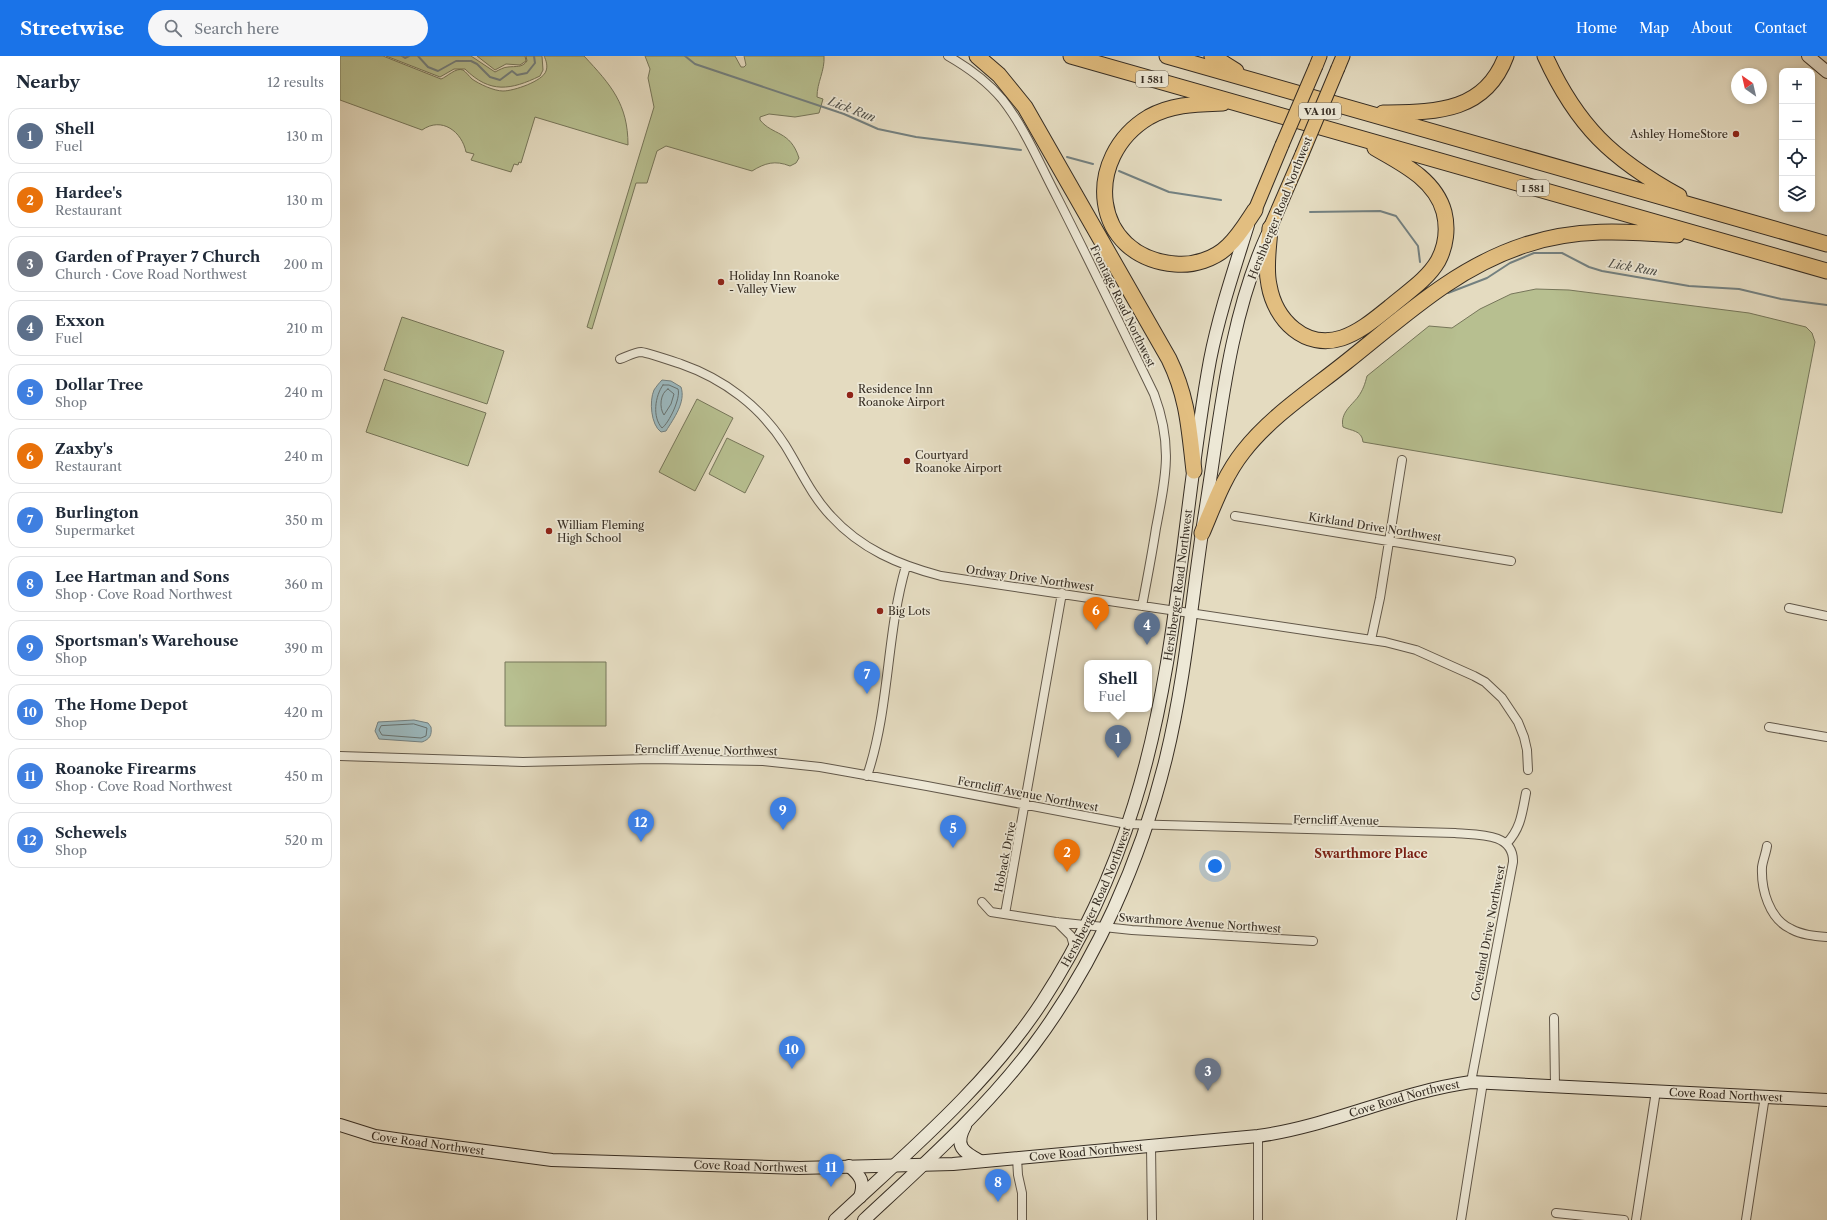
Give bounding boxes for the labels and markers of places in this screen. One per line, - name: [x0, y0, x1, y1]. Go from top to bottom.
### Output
- place label: Ashley HomeStore: [1629, 127, 1728, 141]
- marker: Ashley HomeStore: [1731, 129, 1741, 139]
- place label: Holiday Inn Roanoke - Valley View: [729, 269, 840, 296]
- marker: Holiday Inn Roanoke - Valley View: [716, 277, 726, 287]
- place label: Residence Inn Roanoke Airport: [858, 382, 945, 409]
- marker: Residence Inn Roanoke Airport: [845, 390, 855, 400]
- place label: Courtyard Roanoke Airport: [915, 448, 1002, 475]
- marker: Courtyard Roanoke Airport: [902, 456, 912, 466]
- place label: William Fleming High School: [556, 518, 644, 545]
- marker: William Fleming High School: [544, 526, 554, 536]
- pin: 6: [1083, 597, 1109, 630]
- place label: Big Lots: [888, 604, 931, 618]
- marker: Big Lots: [875, 606, 885, 616]
- pin: 4: [1134, 612, 1160, 645]
- pin: 7: [854, 661, 880, 694]
- pin: 1: [1105, 725, 1131, 758]
- pin: 9: [770, 797, 796, 830]
- pin: 12: [628, 809, 654, 842]
- pin: 5: [940, 815, 966, 848]
- pin: 2: [1054, 839, 1080, 872]
- pin: 10: [779, 1036, 805, 1069]
- pin: 3: [1195, 1058, 1221, 1091]
- pin: 11: [818, 1154, 844, 1187]
- pin: 8: [985, 1169, 1011, 1202]

